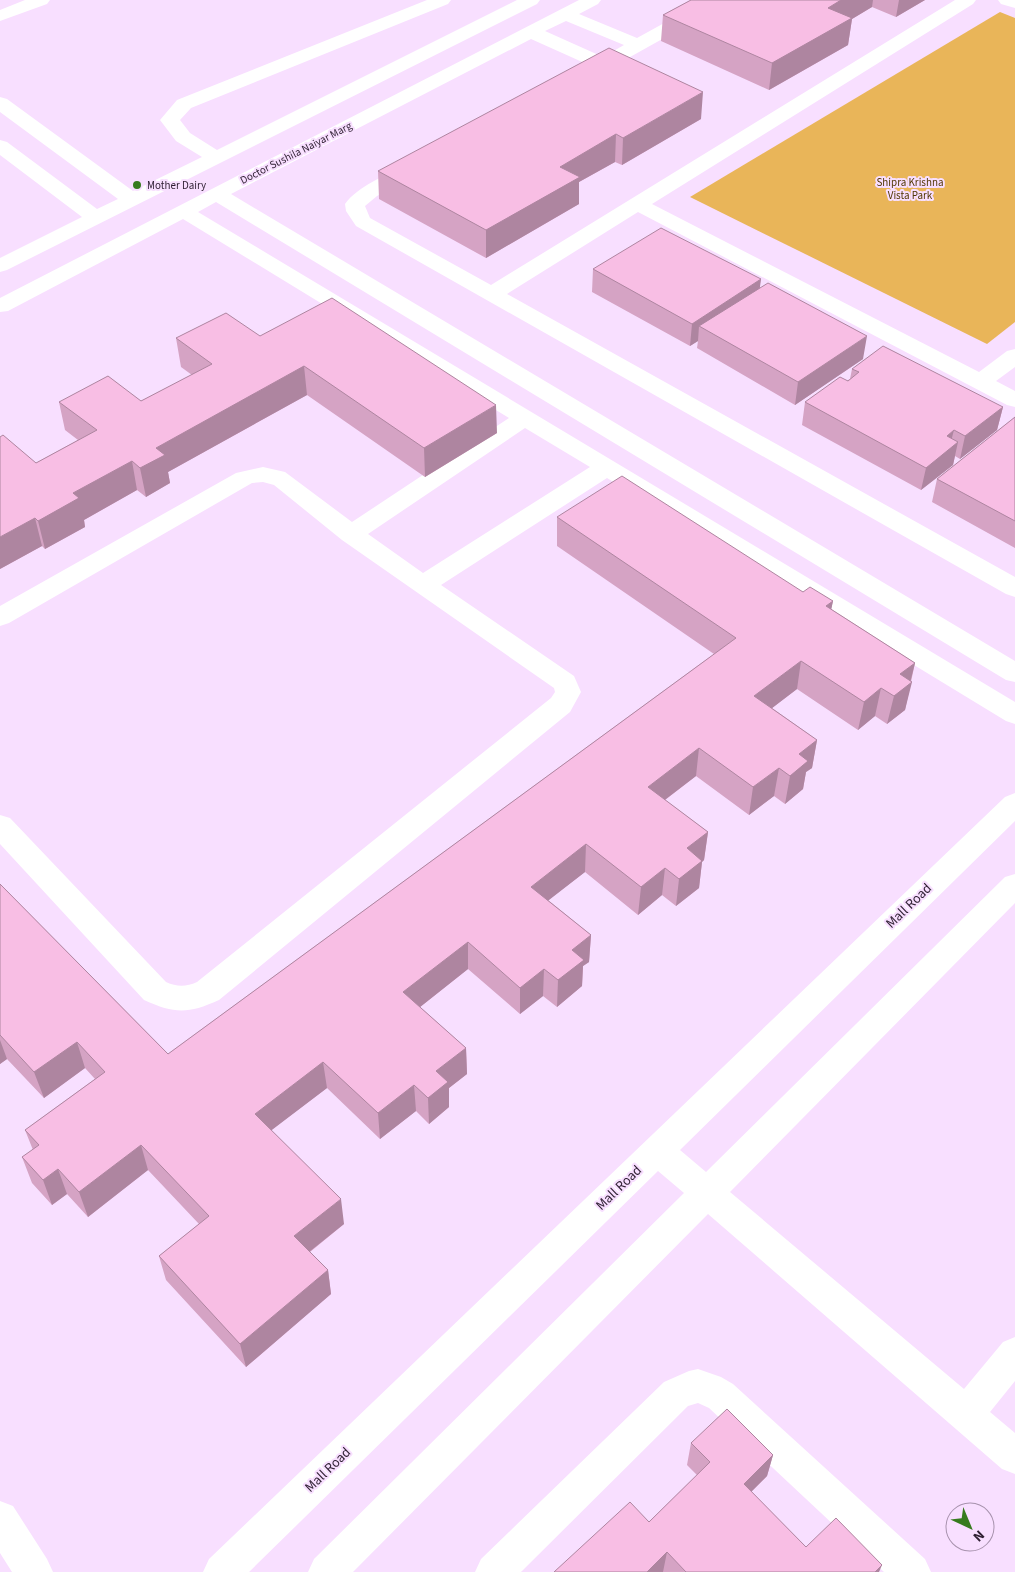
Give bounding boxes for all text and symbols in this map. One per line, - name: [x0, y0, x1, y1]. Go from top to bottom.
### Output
- street label: Doctor Sushila Naiyar Marg: [238, 118, 355, 188]
- park label: Shipra Krishna Vista Park: [876, 175, 944, 203]
- place label: Mother Dairy: [147, 178, 206, 193]
- marker: Mother Dairy: [131, 179, 143, 191]
- street label: Mall Road: [881, 879, 937, 933]
- street label: Mall Road: [591, 1161, 647, 1215]
- street label: Mall Road: [300, 1443, 356, 1497]
- north arrow: [945, 1502, 995, 1552]
- text: N: [968, 1525, 989, 1546]

